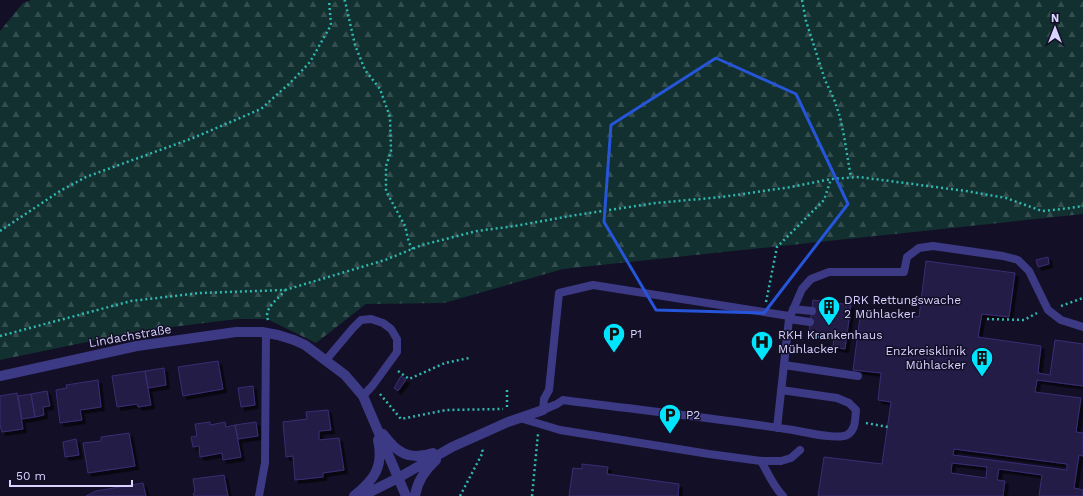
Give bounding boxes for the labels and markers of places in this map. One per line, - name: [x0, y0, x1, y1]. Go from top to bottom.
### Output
- place label: DRK Rettungswache 2 Mühlacker: [844, 293, 961, 321]
- building icon: DRK Rettungswache 2 Mühlacker: [816, 294, 842, 327]
- parking icon: P1: [601, 321, 627, 354]
- place label: P1: [630, 327, 642, 341]
- place label: RKH Krankenhaus Mühlacker: [778, 328, 882, 356]
- hospital icon: RKH Krankenhaus Mühlacker: [749, 329, 775, 362]
- place label: Enzkreisklinik Mühlacker: [885, 344, 966, 372]
- building icon: Enzkreisklinik Mühlacker: [969, 345, 995, 378]
- parking icon: P2: [657, 402, 683, 435]
- place label: P2: [686, 408, 700, 422]

